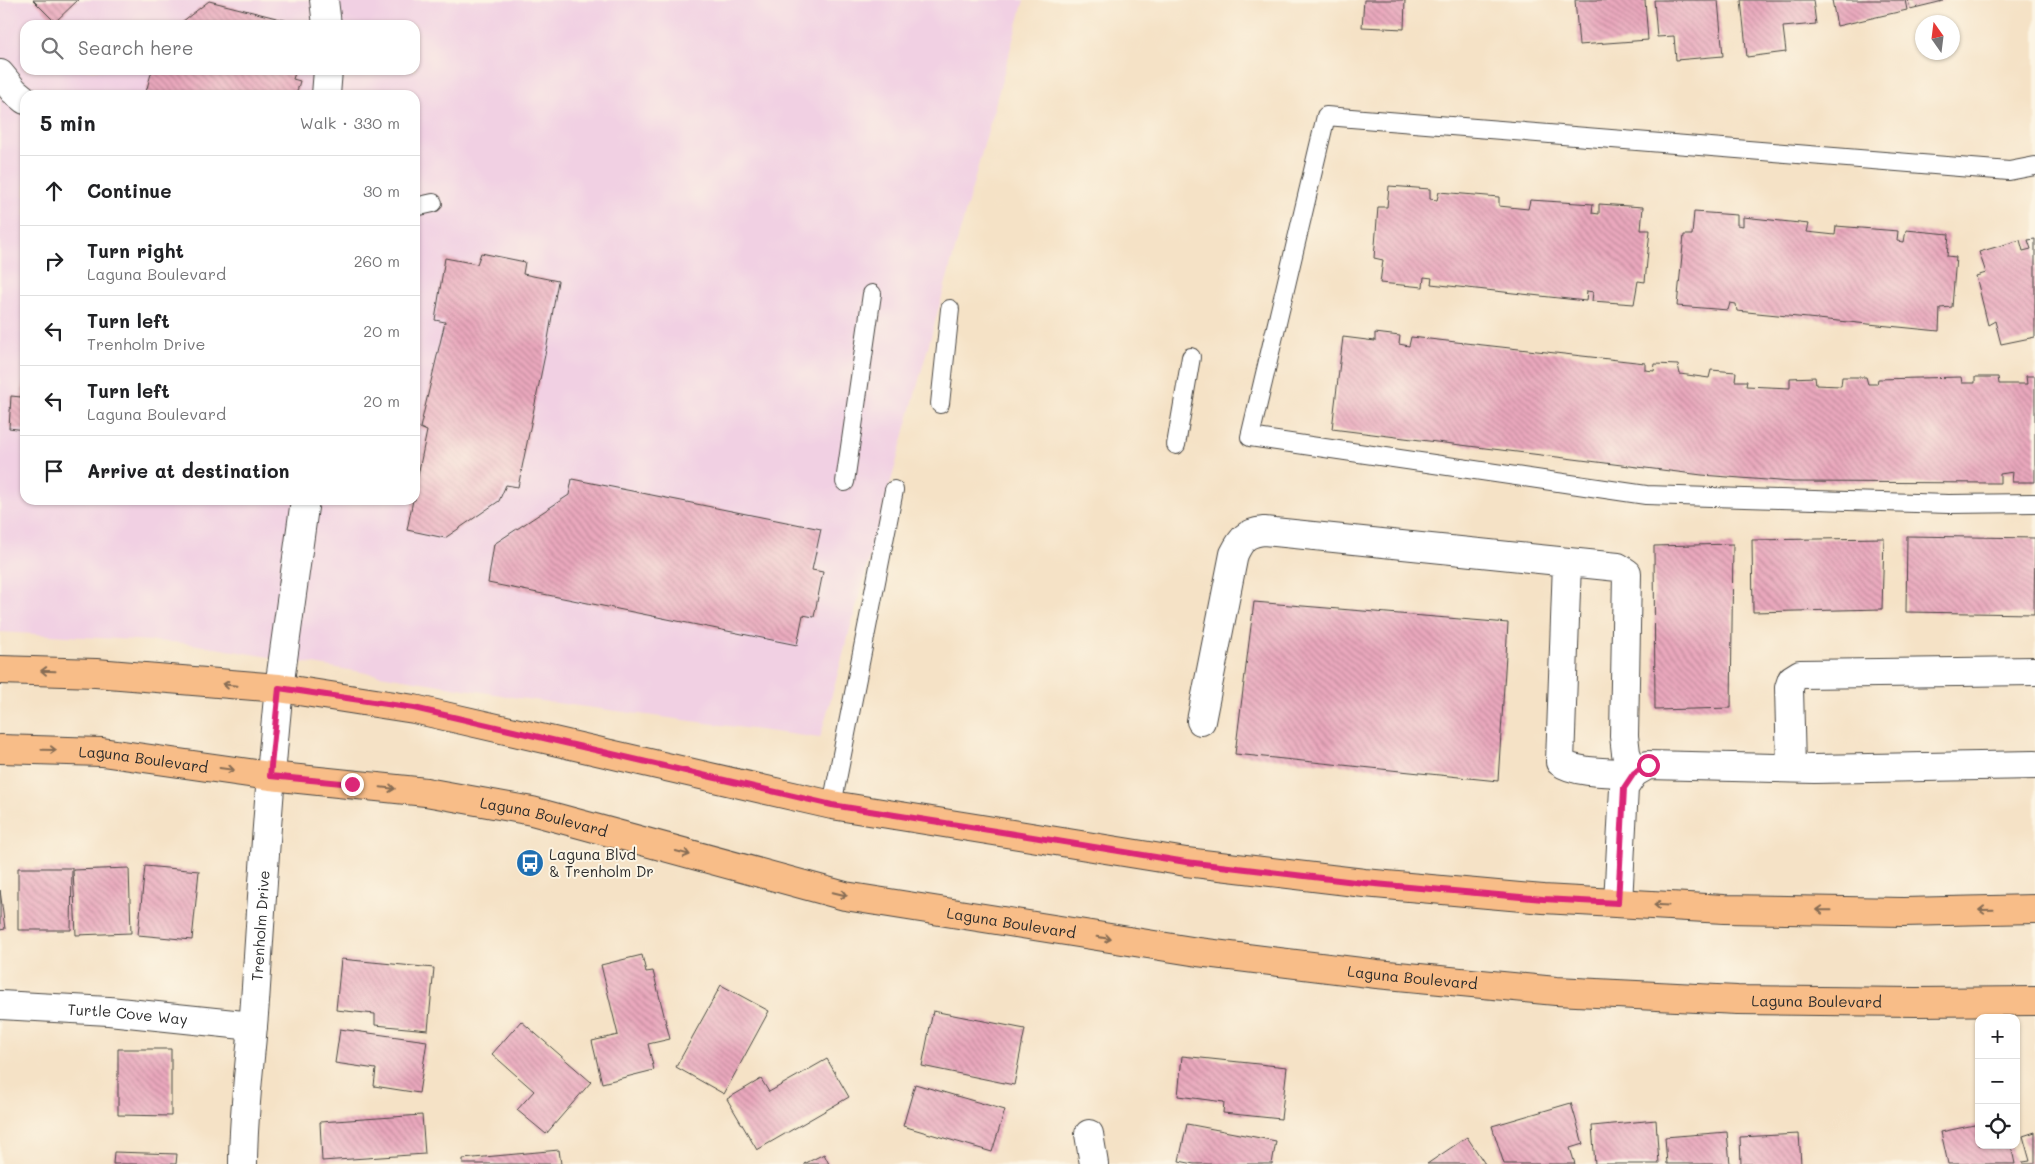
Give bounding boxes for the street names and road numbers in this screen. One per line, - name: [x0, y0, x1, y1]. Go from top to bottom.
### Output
- street label: Laguna Boulevard: [78, 741, 210, 777]
- street label: Laguna Boulevard: [479, 792, 610, 841]
- street label: Trenholm Drive: [246, 870, 274, 982]
- street label: Laguna Boulevard: [945, 902, 1077, 942]
- street label: Laguna Boulevard: [1346, 960, 1478, 993]
- street label: Laguna Boulevard: [1751, 990, 1882, 1012]
- street label: Turtle Cove Way: [67, 999, 189, 1029]

